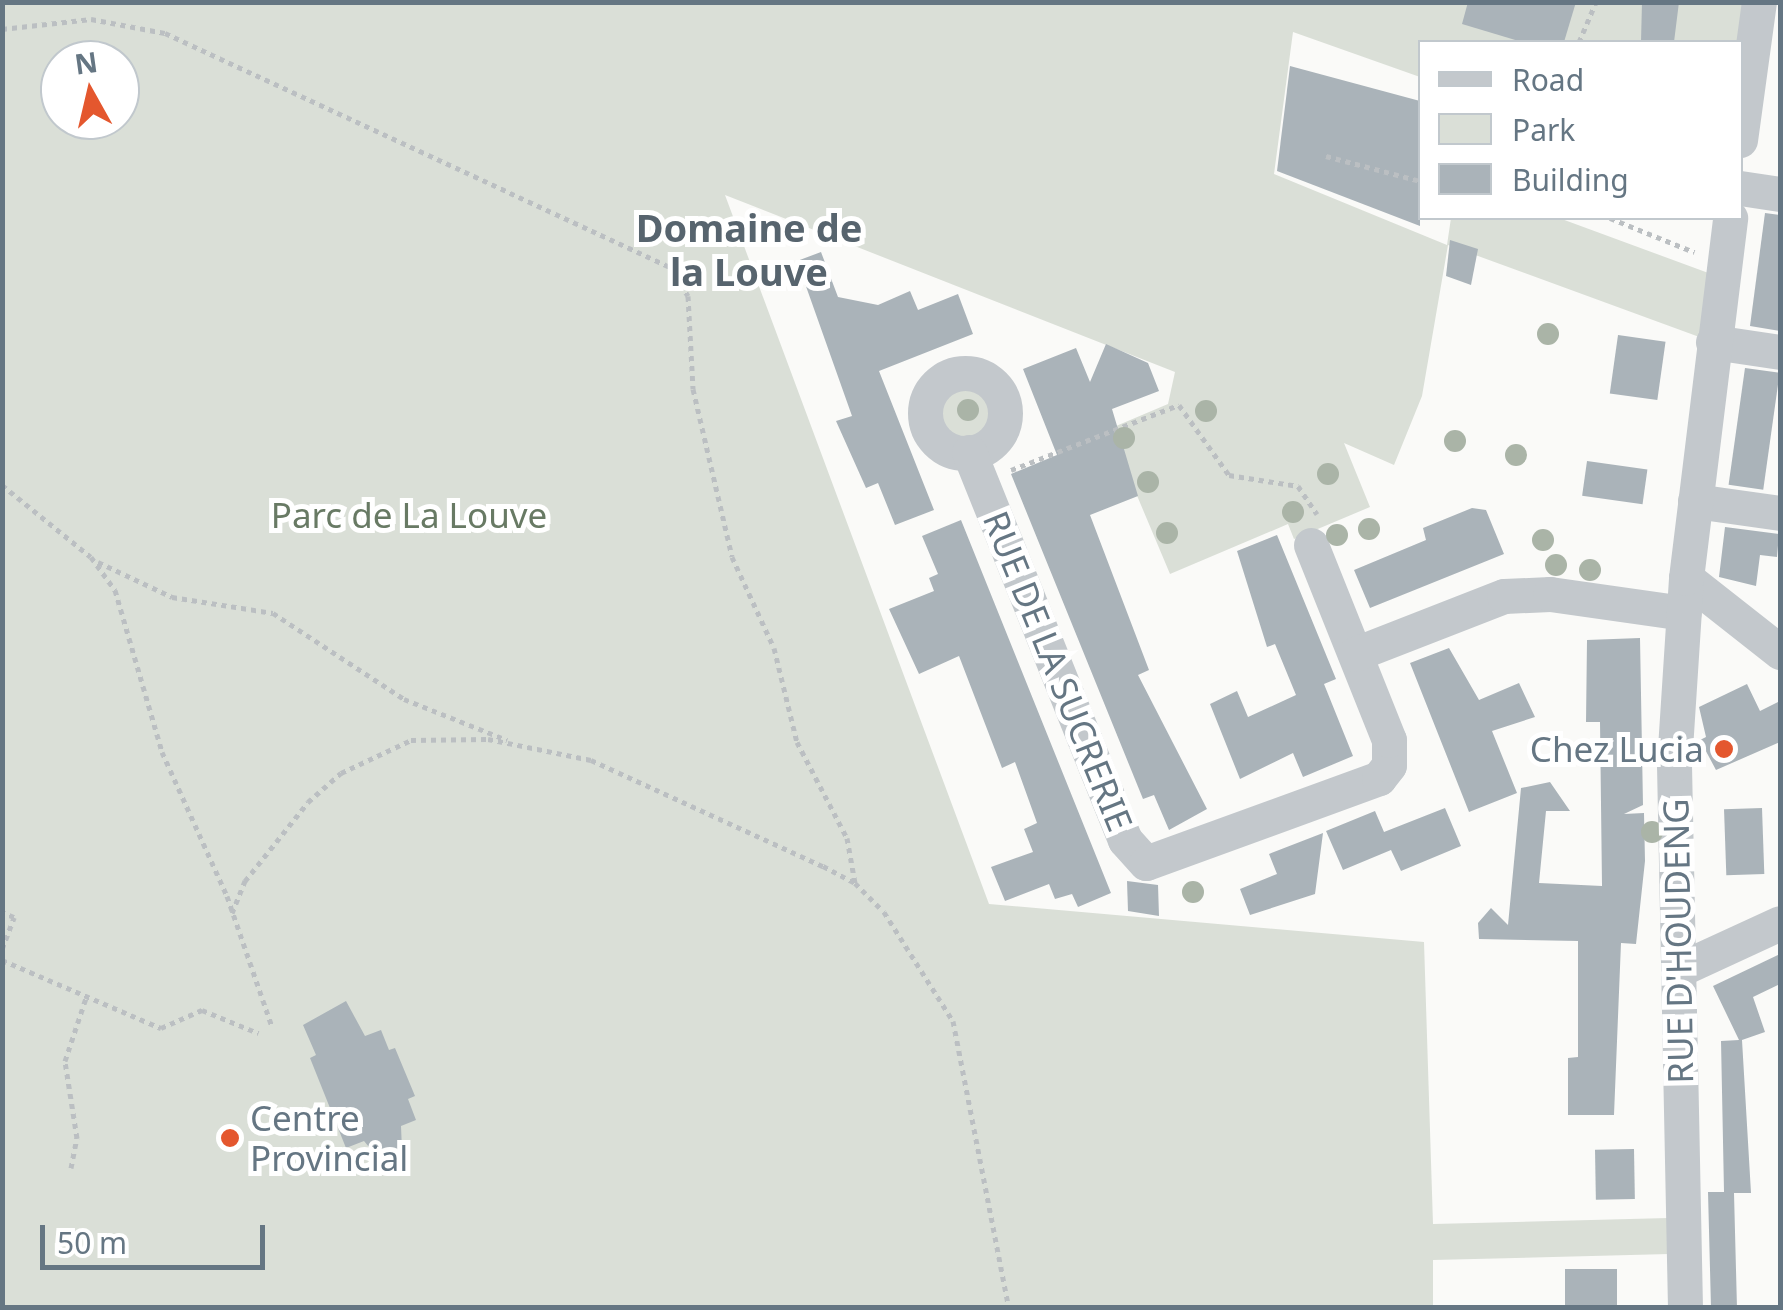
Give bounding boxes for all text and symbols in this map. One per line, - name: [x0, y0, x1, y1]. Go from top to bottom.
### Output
- north arrow: [40, 40, 140, 140]
- legend: [1418, 40, 1743, 220]
- text: N: [72, 42, 100, 83]
- text: Road: [1512, 59, 1584, 100]
- text: Park: [1512, 109, 1575, 150]
- text: Building: [1512, 159, 1629, 200]
- district label: Domaine de la Louve: [636, 205, 862, 294]
- park label: Parc de La Louve: [271, 494, 547, 536]
- street label: RUE DE LA SUCRERIE: [975, 505, 1141, 837]
- place label: Chez Lucia: [1530, 728, 1704, 770]
- marker: Chez Lucia: [1713, 738, 1735, 760]
- street label: RUE D'HOUDENG: [1655, 798, 1701, 1084]
- place label: Centre Provincial: [250, 1097, 408, 1179]
- marker: Centre Provincial: [219, 1127, 241, 1149]
- scale bar: [45, 1205, 270, 1267]
- text: 50 m: [57, 1222, 127, 1263]

